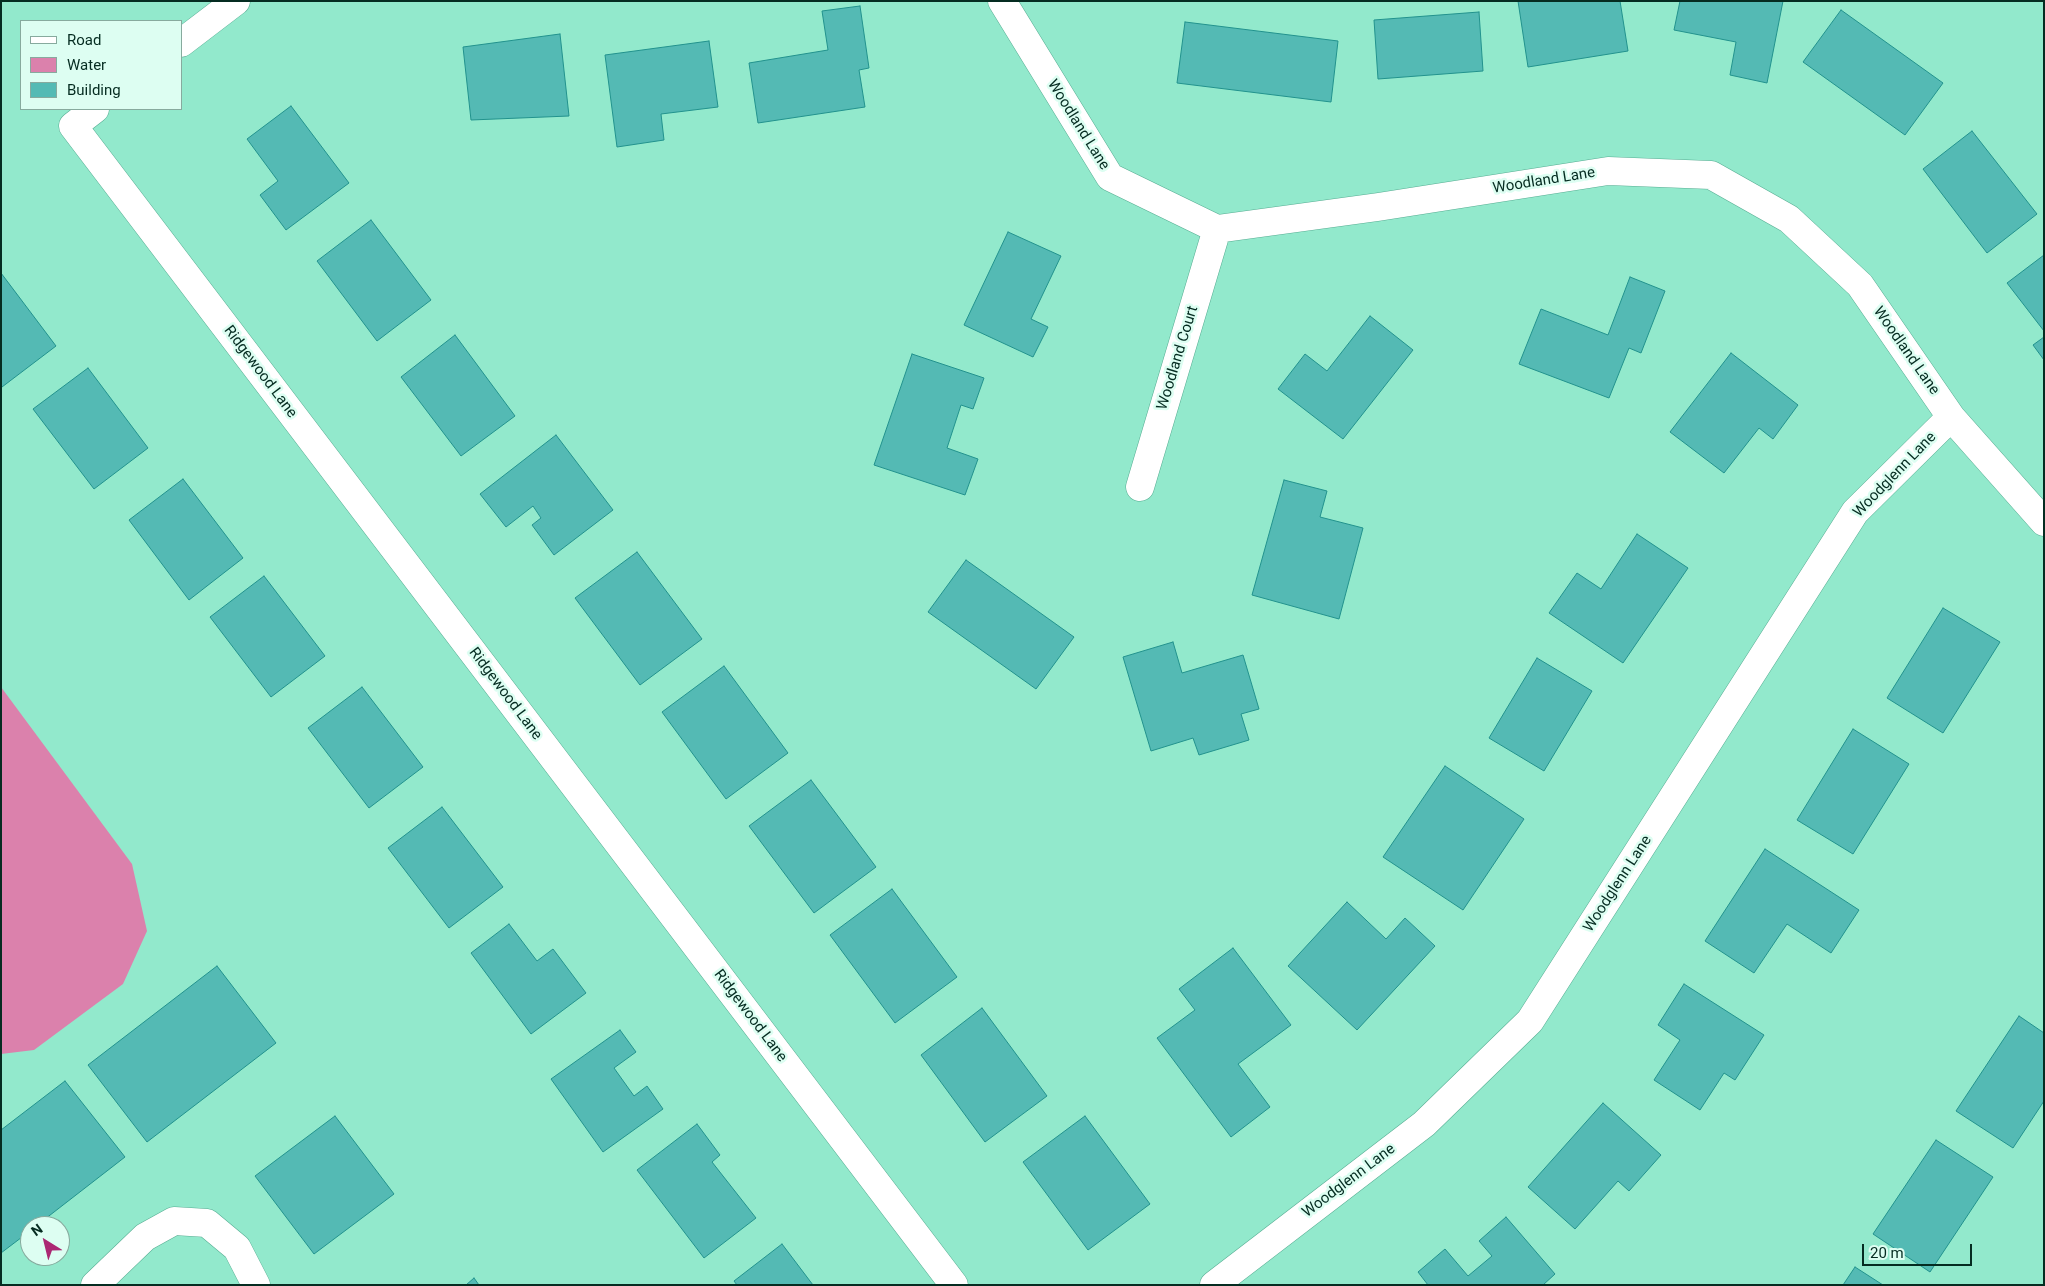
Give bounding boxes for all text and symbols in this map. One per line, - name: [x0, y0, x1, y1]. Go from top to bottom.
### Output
- legend: [20, 20, 182, 110]
- text: Road: [67, 31, 101, 49]
- text: Water: [67, 56, 106, 74]
- street label: Woodland Lane: [1043, 76, 1113, 174]
- text: Building: [67, 81, 121, 99]
- street label: Woodland Lane: [1492, 164, 1596, 198]
- street label: Woodland Lane: [1869, 303, 1943, 399]
- street label: Woodland Court: [1154, 304, 1202, 412]
- street label: Ridgewood Lane: [219, 322, 301, 422]
- street label: Woodglenn Lane: [1850, 429, 1940, 521]
- street label: Ridgewood Lane: [464, 644, 546, 744]
- street label: Woodglenn Lane: [1580, 832, 1656, 936]
- street label: Ridgewood Lane: [709, 966, 791, 1066]
- street label: Woodglenn Lane: [1299, 1140, 1399, 1222]
- north arrow: [20, 1216, 70, 1266]
- text: N: [28, 1220, 45, 1239]
- scale bar: [1865, 1234, 1975, 1266]
- text: 20 m: [1870, 1244, 1904, 1262]

